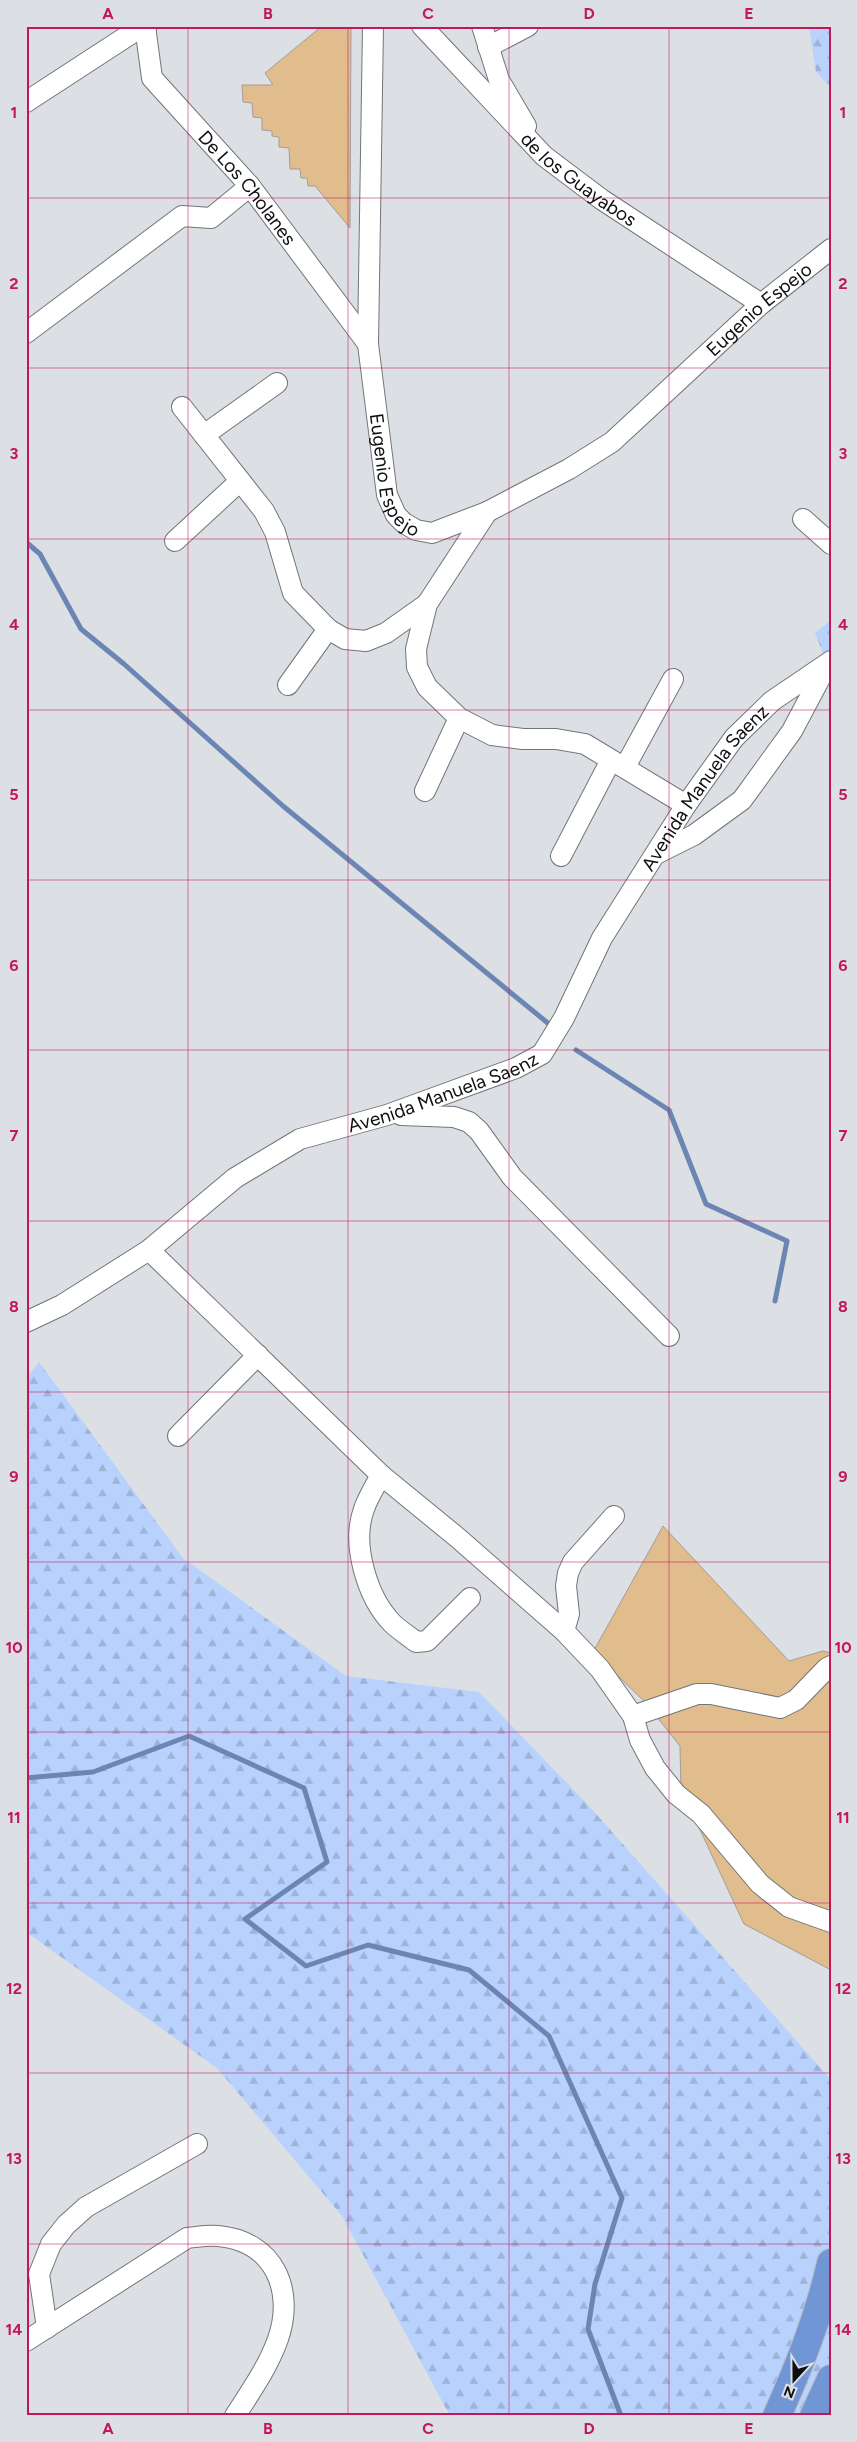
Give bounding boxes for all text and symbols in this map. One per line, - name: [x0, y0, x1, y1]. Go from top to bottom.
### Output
- text: A: [102, 4, 114, 23]
- text: B: [263, 4, 273, 23]
- text: C: [422, 4, 434, 23]
- text: D: [583, 4, 595, 23]
- text: E: [744, 4, 754, 23]
- text: 1: [11, 103, 17, 122]
- text: 1: [840, 103, 846, 122]
- street label: De Los Cholanes: [194, 126, 302, 250]
- street label: de los Guayabos: [516, 127, 641, 231]
- street label: Eugenio Espejo: [701, 257, 816, 361]
- text: 2: [9, 274, 19, 293]
- text: 2: [838, 274, 848, 293]
- street label: Eugenio Espejo: [365, 412, 424, 541]
- text: 3: [10, 444, 19, 463]
- text: 3: [839, 444, 848, 463]
- text: 4: [9, 615, 19, 634]
- text: 4: [838, 615, 848, 634]
- street label: Avenida Manuela Saenz: [636, 700, 773, 875]
- text: 5: [9, 785, 19, 804]
- text: 5: [838, 785, 848, 804]
- text: 6: [9, 956, 19, 975]
- text: 6: [838, 956, 848, 975]
- street label: Avenida Manuela Saenz: [345, 1047, 542, 1137]
- text: 7: [10, 1126, 19, 1145]
- text: 7: [839, 1126, 848, 1145]
- text: 8: [9, 1297, 19, 1316]
- text: 8: [838, 1297, 848, 1316]
- text: 9: [9, 1467, 19, 1486]
- text: 9: [838, 1467, 848, 1486]
- text: 10: [5, 1638, 23, 1657]
- text: 10: [834, 1638, 852, 1657]
- text: 11: [7, 1808, 21, 1827]
- text: 11: [836, 1808, 850, 1827]
- text: 12: [6, 1979, 22, 1998]
- text: 12: [835, 1979, 851, 1998]
- text: 13: [6, 2149, 22, 2168]
- text: 13: [835, 2149, 851, 2168]
- text: 14: [6, 2320, 22, 2339]
- text: 14: [835, 2320, 851, 2339]
- north arrow: [770, 2354, 820, 2404]
- text: N: [781, 2382, 798, 2402]
- text: A: [102, 2419, 114, 2438]
- text: B: [263, 2419, 273, 2438]
- text: C: [422, 2419, 434, 2438]
- text: D: [583, 2419, 595, 2438]
- text: E: [744, 2419, 754, 2438]

